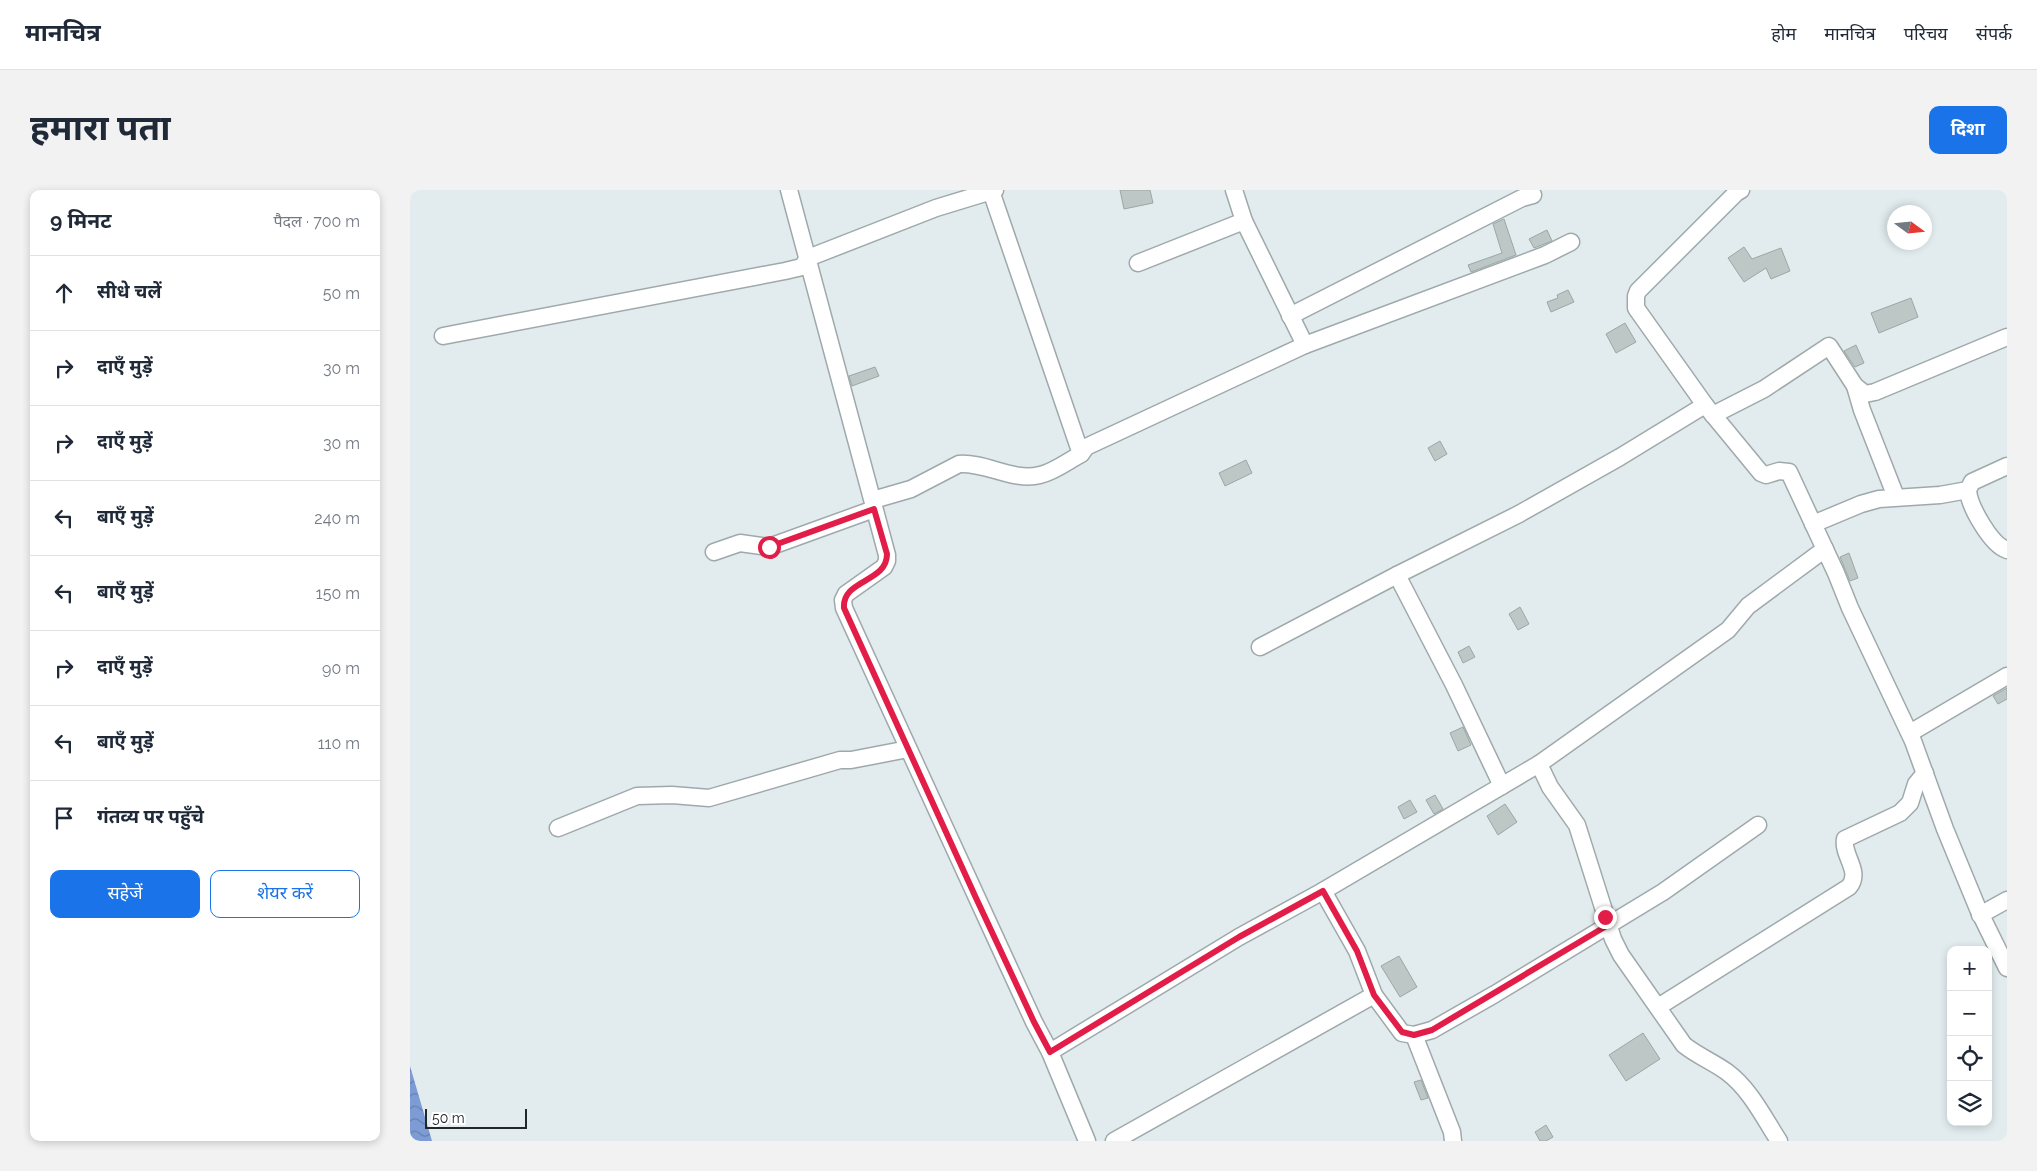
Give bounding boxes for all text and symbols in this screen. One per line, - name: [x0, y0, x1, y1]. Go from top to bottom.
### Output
- text: मानचित्र: [25, 18, 101, 47]
- text: होम: [1771, 23, 1796, 44]
- text: मानचित्र: [1824, 23, 1876, 44]
- text: परिचय: [1904, 23, 1948, 44]
- text: संपर्क: [1976, 23, 2012, 44]
- button: दिशा: [1929, 106, 2007, 154]
- text: हमारा पता: [30, 107, 171, 148]
- north arrow: [1887, 205, 1932, 250]
- text: 9 मिनट: [50, 208, 112, 233]
- text: पैदल · 700 m: [274, 212, 360, 231]
- icon: ahead: [50, 279, 78, 307]
- text: सीधे चलें: [97, 280, 161, 302]
- text: 50 m: [323, 284, 360, 303]
- icon: right: [50, 354, 78, 382]
- text: दाएँ मुड़ें: [97, 355, 153, 377]
- text: 30 m: [323, 359, 360, 378]
- icon: right: [50, 429, 78, 457]
- text: दाएँ मुड़ें: [97, 430, 153, 452]
- text: 30 m: [323, 434, 360, 453]
- icon: left: [50, 504, 78, 532]
- text: बाएँ मुड़ें: [97, 505, 154, 527]
- text: 240 m: [314, 509, 360, 528]
- route start: [758, 536, 781, 559]
- icon: left: [50, 579, 78, 607]
- text: बाएँ मुड़ें: [97, 580, 154, 602]
- text: 150 m: [316, 584, 360, 603]
- icon: right: [50, 654, 78, 682]
- text: दाएँ मुड़ें: [97, 655, 153, 677]
- text: 90 m: [322, 659, 360, 678]
- icon: left: [50, 729, 78, 757]
- text: बाएँ मुड़ें: [97, 730, 154, 752]
- text: 110 m: [318, 734, 360, 753]
- icon: arrive: [50, 804, 78, 832]
- text: गंतव्य पर पहुँचे: [97, 805, 204, 827]
- button: सहेजें: [50, 870, 200, 918]
- button: शेयर करें: [210, 870, 360, 918]
- route end: [1594, 906, 1617, 929]
- map controls: [1947, 946, 1992, 1126]
- button: +: [1947, 946, 1992, 991]
- button: −: [1947, 991, 1992, 1036]
- button: locate: [1947, 1036, 1992, 1081]
- button: layers: [1947, 1081, 1992, 1126]
- scale bar: [425, 1106, 528, 1129]
- text: 50 m: [432, 1110, 465, 1126]

